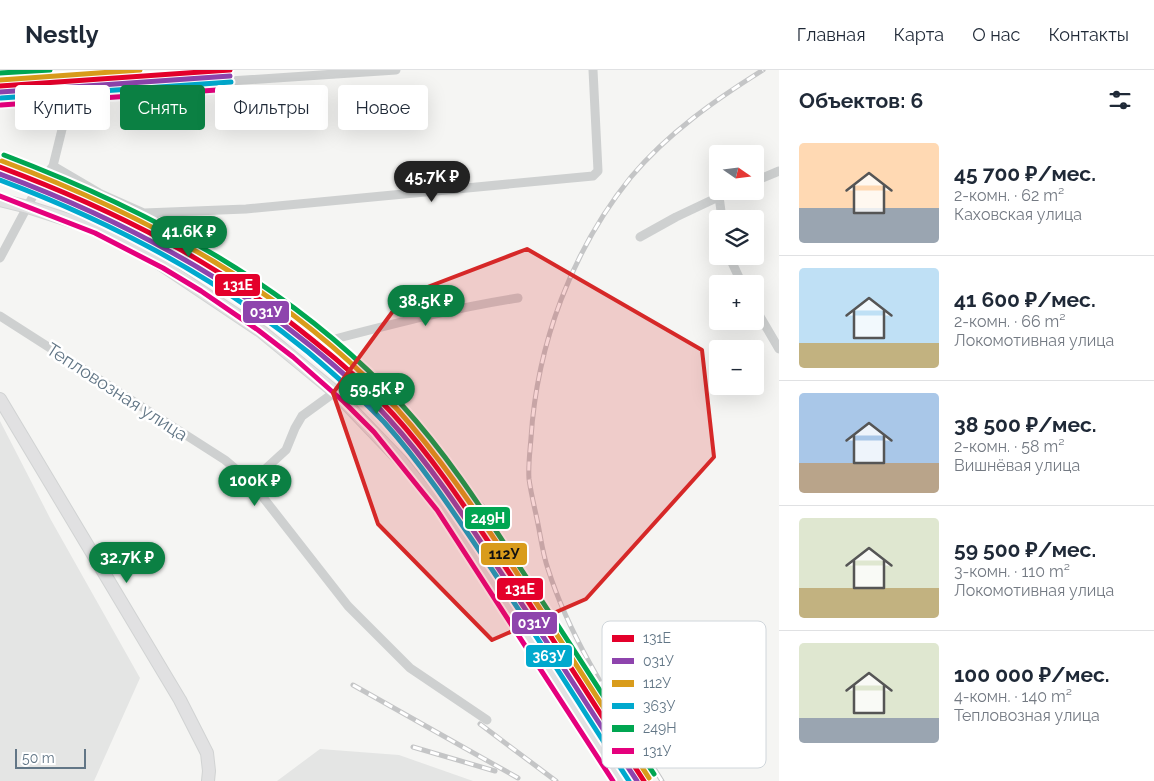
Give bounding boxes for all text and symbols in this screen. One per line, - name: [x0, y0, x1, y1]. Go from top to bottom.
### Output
- text: Nestly: [25, 20, 99, 49]
- text: Главная: [797, 24, 865, 45]
- text: Карта: [893, 24, 944, 45]
- text: О нас: [972, 24, 1020, 45]
- text: Контакты: [1048, 24, 1129, 45]
- chip: Купить: [15, 85, 110, 130]
- chip: Снять: [120, 85, 205, 130]
- chip: Фильтры: [215, 85, 328, 130]
- chip: Новое: [338, 85, 428, 130]
- icon: filters: [1106, 86, 1134, 114]
- text: Объектов: 6: [799, 88, 923, 113]
- north arrow: [709, 145, 764, 200]
- map controls: [709, 145, 764, 395]
- pin: 45.7K ₽: [386, 160, 478, 203]
- text: 45 700 ₽/мес.: [954, 161, 1096, 186]
- icon: home: [839, 163, 899, 223]
- text: 45.7K ₽: [405, 167, 459, 186]
- text: 2-комн. · 62 m²: [954, 186, 1064, 205]
- text: Каховская улица: [954, 205, 1082, 224]
- button: layers: [709, 210, 764, 265]
- pin: 41.6K ₽: [143, 216, 235, 258]
- text: 41.6K ₽: [162, 222, 216, 241]
- line badge: 131Е: [214, 273, 261, 297]
- button: +: [709, 275, 764, 330]
- text: 131Е: [223, 277, 253, 293]
- pin: 38.5K ₽: [380, 284, 472, 327]
- text: 41 600 ₽/мес.: [954, 287, 1096, 312]
- icon: home: [839, 288, 899, 348]
- text: 38.5K ₽: [399, 291, 453, 310]
- line badge: 031У: [242, 300, 290, 324]
- text: 031У: [250, 304, 283, 320]
- text: 2-комн. · 66 m²: [954, 312, 1066, 331]
- text: Локомотивная улица: [954, 331, 1114, 350]
- street label: Тепловозная улица: [43, 338, 192, 445]
- button: −: [709, 340, 764, 395]
- pin: 59.5K ₽: [331, 372, 423, 415]
- text: 59.5K ₽: [350, 379, 404, 398]
- text: 38 500 ₽/мес.: [954, 412, 1097, 437]
- icon: home: [839, 413, 899, 473]
- text: 2-комн. · 58 m²: [954, 437, 1064, 456]
- text: Вишнёвая улица: [954, 456, 1080, 475]
- pin: 100K ₽: [214, 464, 296, 507]
- text: 100K ₽: [229, 471, 281, 490]
- line badge: 249Н: [464, 506, 511, 530]
- text: 249Н: [471, 510, 505, 526]
- text: 59 500 ₽/мес.: [954, 537, 1096, 562]
- icon: home: [839, 538, 899, 598]
- pin: 32.7K ₽: [81, 542, 173, 584]
- line badge: 112У: [480, 542, 528, 566]
- text: 112У: [489, 546, 520, 562]
- text: 32.7K ₽: [100, 548, 154, 567]
- text: 3-комн. · 110 m²: [954, 562, 1070, 581]
- line badge: 131Е: [496, 577, 544, 601]
- text: 131Е: [505, 581, 535, 597]
- text: Локомотивная улица: [954, 581, 1114, 600]
- line badge: 031У: [511, 611, 558, 635]
- text: 031У: [518, 615, 551, 631]
- legend: [602, 621, 766, 768]
- text: 131Е: [643, 630, 671, 646]
- line badge: 363У: [525, 644, 573, 668]
- text: 363У: [533, 648, 567, 664]
- text: 031У: [643, 653, 674, 669]
- text: 100 000 ₽/мес.: [954, 662, 1110, 687]
- icon: home: [839, 663, 899, 723]
- text: 112У: [643, 675, 671, 691]
- text: 4-комн. · 140 m²: [954, 687, 1072, 706]
- text: 363У: [643, 698, 675, 714]
- text: Тепловозная улица: [954, 706, 1100, 725]
- text: 249Н: [643, 720, 676, 736]
- text: 131У: [643, 743, 671, 759]
- scale bar: [15, 746, 86, 769]
- text: 50 m: [22, 750, 55, 766]

